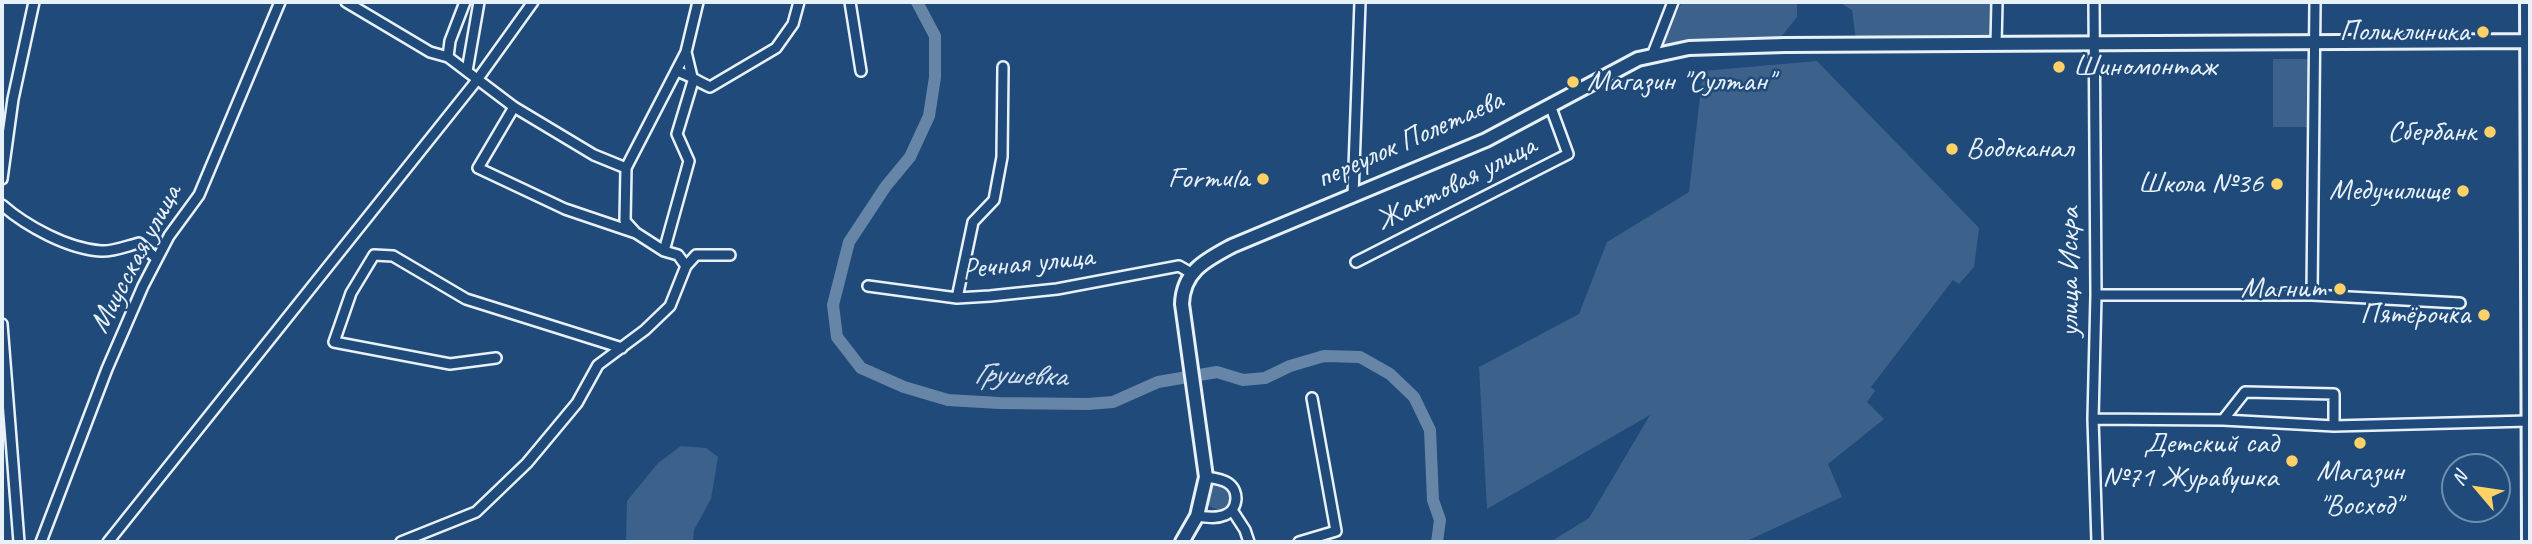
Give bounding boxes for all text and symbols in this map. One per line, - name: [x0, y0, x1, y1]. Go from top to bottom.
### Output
- place label: Поликлиника: [2339, 14, 2469, 50]
- marker: Поликлиника: [2475, 24, 2491, 40]
- place label: Шиномонтаж: [2073, 49, 2216, 85]
- marker: Шиномонтаж: [2051, 59, 2067, 75]
- place label: Магазин "Султан": [1587, 64, 1774, 100]
- marker: Магазин "Султан": [1565, 74, 1581, 90]
- street label: переулок Полетаева: [1311, 83, 1509, 197]
- place label: Сбербанк: [2387, 114, 2476, 150]
- marker: Сбербанк: [2482, 124, 2498, 140]
- street label: Жактовая улица: [1370, 128, 1542, 240]
- place label: Водоканал: [1966, 131, 2073, 167]
- marker: Водоканал: [1944, 141, 1960, 157]
- place label: Formula: [1168, 161, 1249, 197]
- place label: Школа №36: [2138, 166, 2263, 202]
- marker: Formula: [1255, 171, 1271, 187]
- place label: Медучилище: [2329, 173, 2449, 209]
- marker: Школа №36: [2269, 176, 2285, 192]
- street label: Миусская улица: [82, 179, 190, 339]
- marker: Медучилище: [2455, 183, 2471, 199]
- street label: улица Искра: [2052, 207, 2088, 337]
- street label: Речная улица: [960, 239, 1096, 289]
- place label: Магнит: [2241, 271, 2326, 307]
- marker: Магнит: [2332, 281, 2348, 297]
- place label: Пятёрочка: [2360, 297, 2470, 333]
- marker: Пятёрочка: [2476, 307, 2492, 323]
- water label: Грушевка: [973, 355, 1067, 397]
- place label: Детский сад №71 Журавушка: [2102, 426, 2278, 496]
- marker: Магазин "Восход": [2352, 435, 2368, 451]
- marker: Детский сад №71 Журавушка: [2284, 453, 2300, 469]
- north arrow: [2441, 453, 2511, 523]
- place label: Магазин "Восход": [2316, 454, 2404, 524]
- text: N: [2446, 468, 2473, 490]

